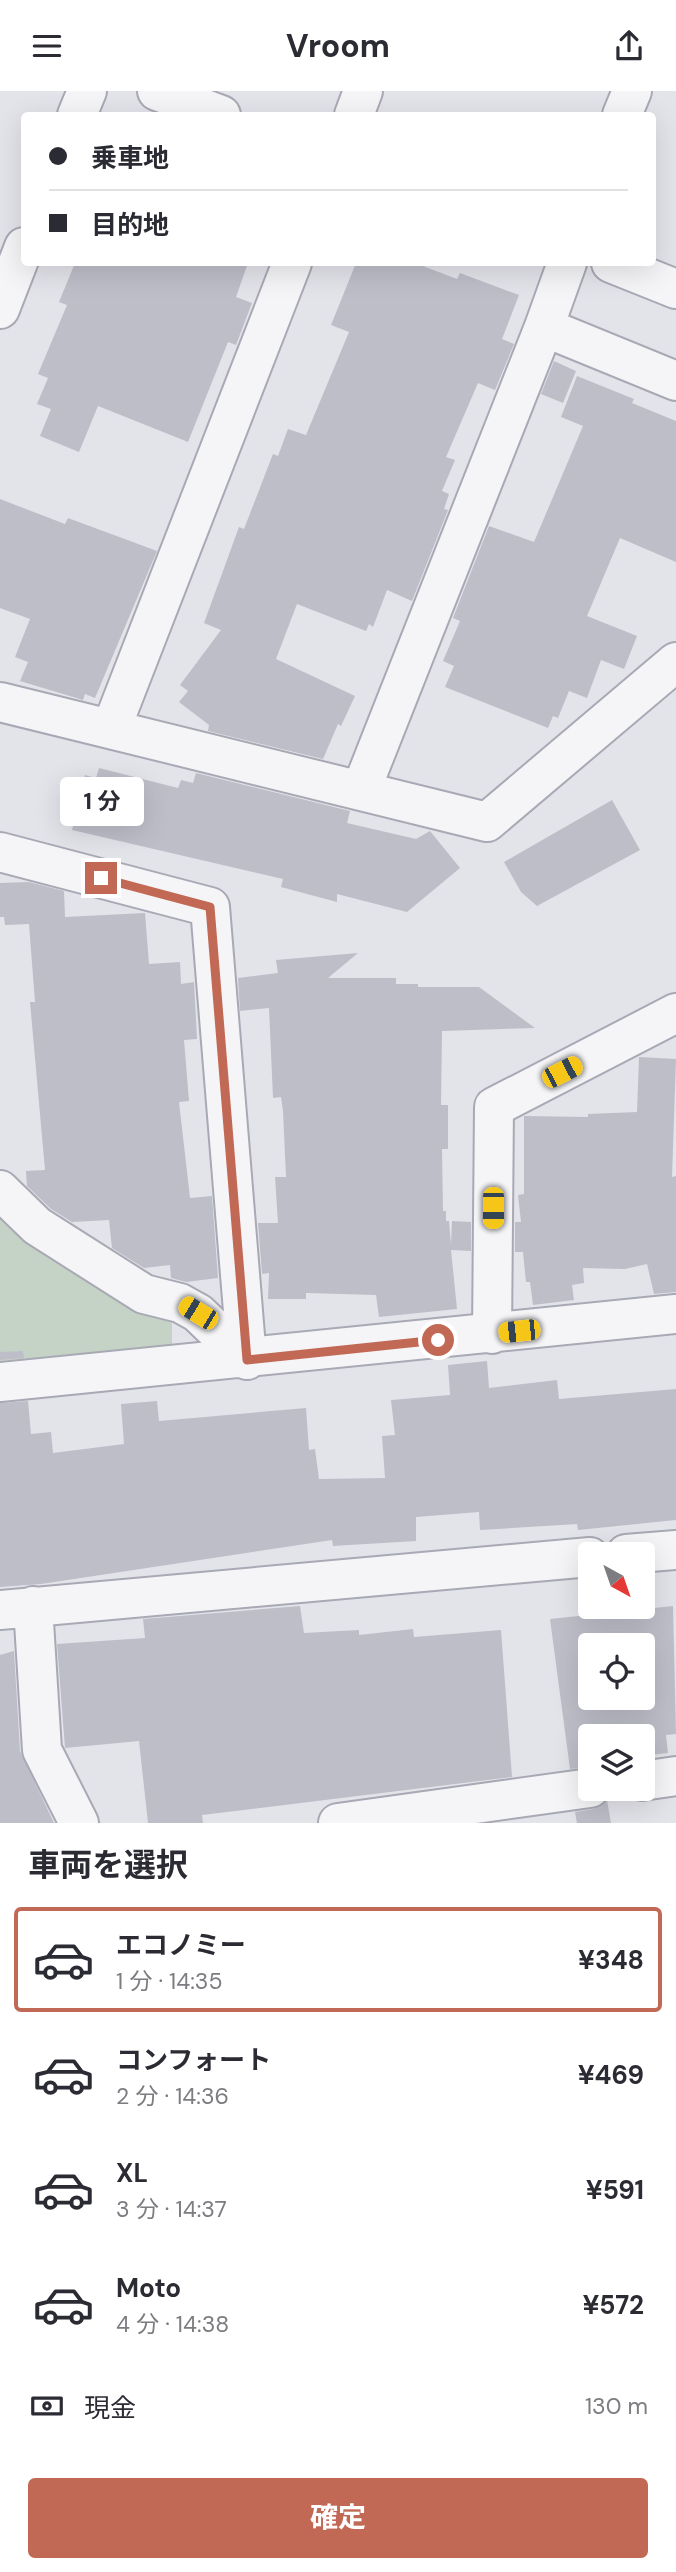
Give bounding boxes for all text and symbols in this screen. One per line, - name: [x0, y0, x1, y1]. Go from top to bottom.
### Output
- text: Vroom: [286, 25, 390, 67]
- icon: menu: [28, 27, 66, 65]
- icon: share: [610, 27, 648, 65]
- text: 乗車地: [91, 141, 169, 175]
- text: 目的地: [91, 208, 169, 242]
- callout: 1 分: [59, 777, 143, 825]
- text: 1 分: [84, 786, 120, 816]
- route end: [85, 862, 117, 894]
- car: [539, 1053, 586, 1091]
- car: [483, 1187, 504, 1229]
- car: [175, 1293, 222, 1333]
- car: [498, 1318, 541, 1344]
- route start: [422, 1324, 454, 1356]
- north arrow: [578, 1542, 654, 1619]
- map controls: [578, 1542, 655, 1801]
- button: locate: [578, 1633, 655, 1710]
- button: layers: [578, 1724, 655, 1801]
- text: 車両を選択: [28, 1844, 188, 1886]
- icon: car: [32, 1928, 95, 1991]
- text: エコノミー: [116, 1928, 246, 1962]
- text: ¥348: [578, 1943, 644, 1977]
- text: 1 分 · 14:35: [116, 1966, 223, 1996]
- icon: car: [32, 2043, 95, 2106]
- text: コンフォート: [116, 2043, 271, 2077]
- text: ¥469: [578, 2058, 644, 2092]
- text: 2 分 · 14:36: [116, 2081, 229, 2111]
- text: XL: [116, 2156, 148, 2190]
- icon: car: [32, 2158, 95, 2221]
- text: ¥591: [586, 2173, 644, 2207]
- text: 3 分 · 14:37: [116, 2194, 227, 2224]
- text: Moto: [116, 2271, 181, 2305]
- icon: car: [32, 2273, 95, 2336]
- text: ¥572: [582, 2288, 644, 2322]
- text: 4 分 · 14:38: [116, 2309, 229, 2339]
- icon: cash: [28, 2387, 66, 2425]
- text: 現金: [84, 2391, 136, 2425]
- text: 130 m: [585, 2391, 648, 2421]
- button: 確定: [28, 2478, 648, 2558]

